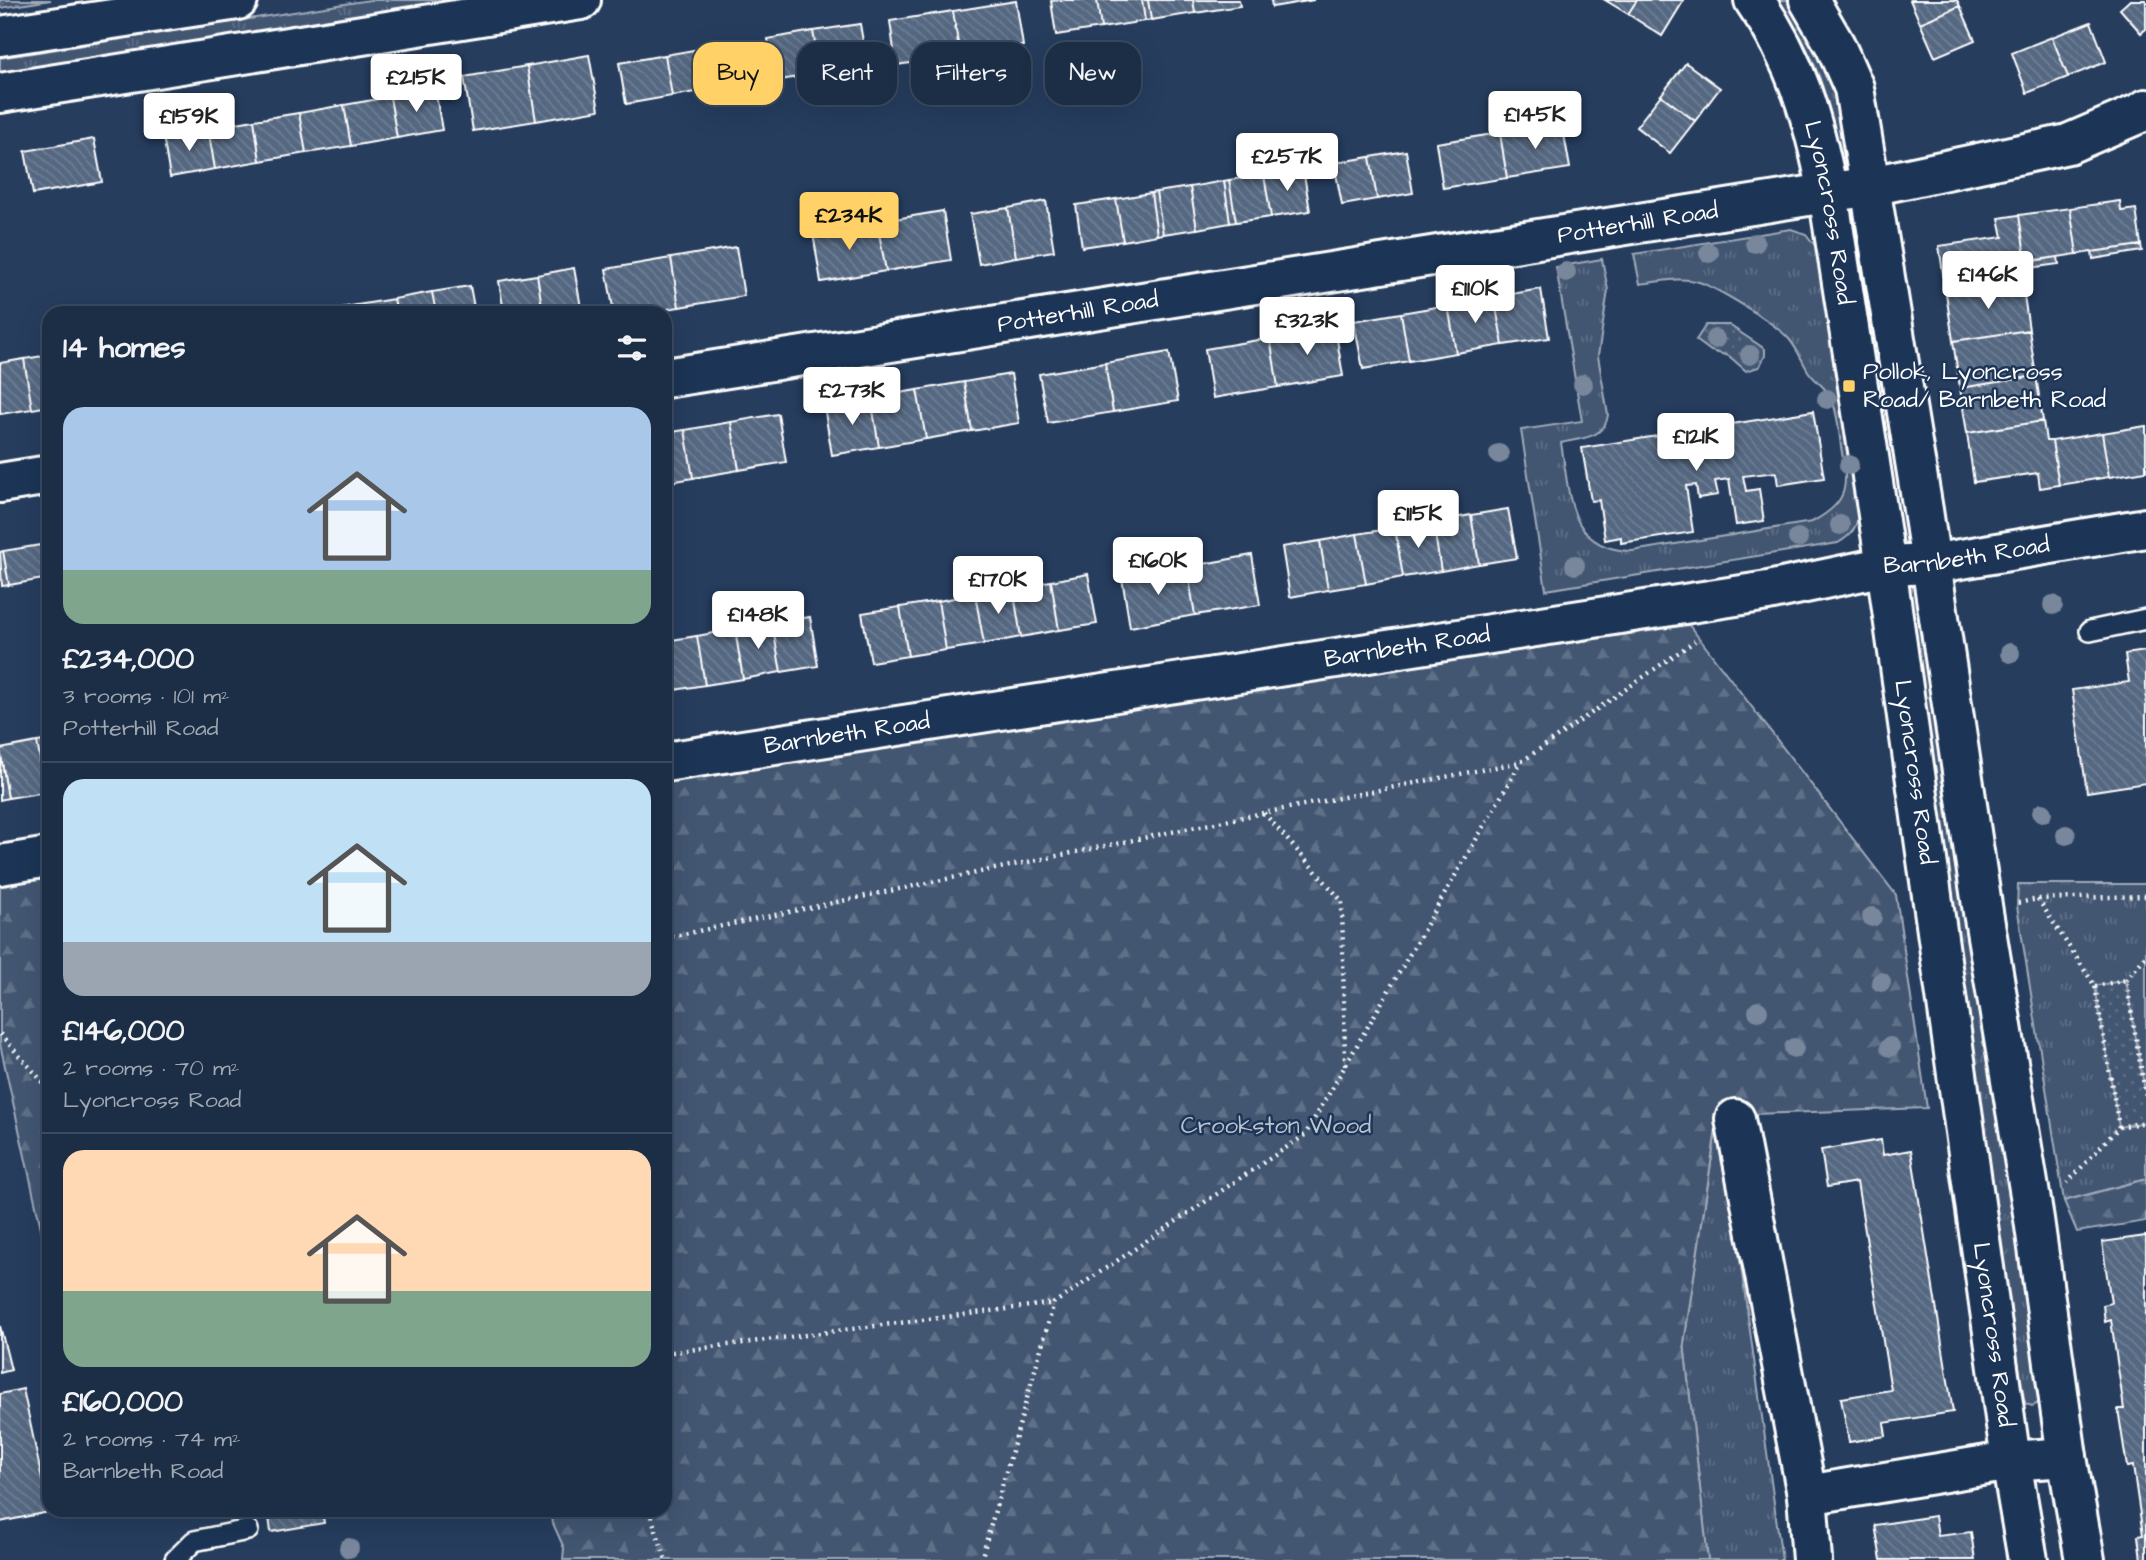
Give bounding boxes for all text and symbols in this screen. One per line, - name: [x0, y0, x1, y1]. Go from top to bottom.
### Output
- chip: Buy: [693, 42, 783, 105]
- chip: Rent: [797, 42, 897, 105]
- chip: Filters: [911, 42, 1031, 105]
- chip: New: [1045, 42, 1141, 105]
- pin: £215K: [367, 54, 465, 114]
- text: £215K: [387, 61, 445, 93]
- pin: £145K: [1486, 92, 1584, 151]
- pin: £159K: [140, 94, 238, 153]
- text: £145K: [1504, 98, 1566, 130]
- text: £159K: [160, 100, 218, 132]
- street label: Lyoncross Road: [1795, 117, 1862, 307]
- pin: £257K: [1238, 134, 1336, 193]
- text: £257K: [1252, 140, 1322, 172]
- pin: £234K: [800, 192, 898, 252]
- street label: Potterhill Road: [1555, 194, 1721, 253]
- text: £234K: [816, 199, 882, 231]
- pin: £146K: [1939, 252, 2037, 311]
- text: £146K: [1958, 258, 2018, 290]
- pin: £110K: [1426, 266, 1524, 325]
- text: £110K: [1452, 272, 1498, 304]
- street label: Potterhill Road: [995, 283, 1161, 342]
- pin: £323K: [1258, 298, 1356, 357]
- text: £323K: [1276, 304, 1338, 336]
- text: 14 homes: [63, 327, 186, 369]
- icon: filters: [613, 329, 651, 367]
- place label: Pollok, Lyoncross Road/ Barnbeth Road: [1863, 355, 2106, 417]
- pin: £273K: [803, 368, 901, 427]
- text: £273K: [819, 374, 885, 406]
- marker: Pollok, Lyoncross Road/ Barnbeth Road: [1841, 378, 1857, 394]
- pin: £121K: [1647, 414, 1745, 473]
- text: £121K: [1673, 420, 1719, 452]
- icon: home: [294, 453, 420, 579]
- pin: £115K: [1369, 490, 1467, 550]
- text: £115K: [1394, 497, 1442, 529]
- street label: Barnbeth Road: [1883, 527, 2052, 583]
- pin: £160K: [1109, 538, 1207, 597]
- text: £160K: [1129, 544, 1187, 576]
- pin: £170K: [949, 556, 1047, 616]
- text: £170K: [969, 563, 1027, 595]
- pin: £148K: [709, 592, 807, 651]
- text: £148K: [728, 598, 788, 630]
- street label: Barnbeth Road: [1322, 617, 1492, 677]
- text: £234,000: [63, 638, 194, 680]
- street label: Lyoncross Road: [1885, 678, 1944, 867]
- text: 3 rooms · 101 m²: [63, 680, 230, 712]
- street label: Barnbeth Road: [762, 704, 932, 763]
- text: Potterhill Road: [63, 712, 218, 744]
- icon: home: [294, 825, 420, 951]
- text: £146,000: [63, 1010, 184, 1052]
- text: 2 rooms · 70 m²: [63, 1052, 239, 1084]
- text: Lyoncross Road: [63, 1084, 241, 1116]
- park label: Crookston Wood: [1181, 1109, 1371, 1143]
- icon: home: [294, 1196, 420, 1322]
- street label: Lyoncross Road: [1964, 1240, 2023, 1429]
- text: £160,000: [63, 1381, 183, 1423]
- text: 2 rooms · 74 m²: [63, 1423, 241, 1455]
- text: Barnbeth Road: [63, 1455, 223, 1487]

